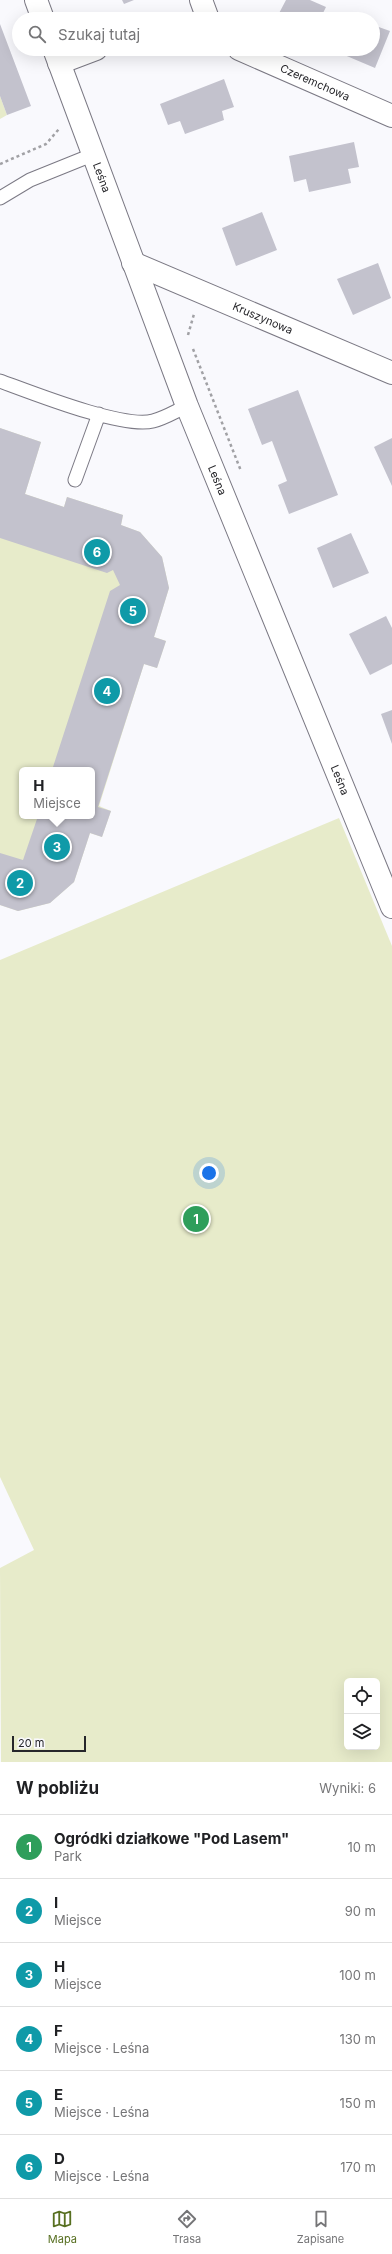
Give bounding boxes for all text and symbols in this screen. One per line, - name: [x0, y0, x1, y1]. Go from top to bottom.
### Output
- search box: [12, 12, 380, 56]
- icon: search: [26, 23, 48, 45]
- text: Szukaj tutaj: [58, 25, 140, 44]
- street label: Czeremchowa: [278, 61, 352, 104]
- street label: Leśna: [90, 160, 114, 194]
- street label: Kruszynowa: [230, 299, 295, 337]
- street label: Leśna: [205, 463, 230, 497]
- pin: 6: [84, 537, 110, 567]
- pin: 5: [120, 596, 146, 626]
- pin: 4: [94, 676, 120, 706]
- street label: Leśna: [328, 763, 352, 797]
- popup: [19, 767, 95, 819]
- text: H: [33, 776, 44, 795]
- text: Miejsce: [33, 795, 81, 811]
- pin: 3: [44, 832, 70, 862]
- pin: 2: [7, 868, 33, 898]
- your location: [199, 1163, 219, 1183]
- pin: 1: [183, 1204, 209, 1234]
- map controls: [344, 1678, 380, 1750]
- button: locate: [344, 1678, 380, 1714]
- button: layers: [344, 1714, 380, 1750]
- scale bar: [12, 1734, 86, 1753]
- text: 20 m: [18, 1736, 44, 1750]
- text: W pobliżu: [16, 1778, 99, 1798]
- text: Wyniki: 6: [319, 1780, 376, 1796]
- text: Ogródki działkowe "Pod Lasem": [54, 1829, 289, 1848]
- text: 1: [26, 1839, 32, 1855]
- text: 10 m: [347, 1839, 376, 1855]
- text: Park: [54, 1848, 82, 1864]
- text: I: [54, 1893, 58, 1912]
- text: 2: [25, 1903, 33, 1919]
- text: 90 m: [345, 1903, 376, 1919]
- text: Miejsce: [54, 1912, 102, 1928]
- text: H: [54, 1957, 65, 1976]
- text: 3: [25, 1967, 33, 1983]
- text: 100 m: [339, 1967, 376, 1983]
- text: Miejsce: [54, 1976, 102, 1992]
- text: F: [54, 2021, 63, 2040]
- text: 4: [25, 2031, 33, 2047]
- text: 130 m: [339, 2031, 376, 2047]
- text: Miejsce · Leśna: [54, 2040, 149, 2056]
- text: E: [54, 2085, 63, 2104]
- text: 5: [25, 2095, 33, 2111]
- text: 150 m: [340, 2095, 376, 2111]
- text: Miejsce · Leśna: [54, 2104, 149, 2120]
- text: D: [54, 2149, 65, 2168]
- text: 6: [25, 2159, 33, 2175]
- text: 170 m: [340, 2159, 376, 2175]
- text: Miejsce · Leśna: [54, 2168, 149, 2184]
- tab: Mapa: [48, 2208, 77, 2246]
- tab: Trasa: [172, 2208, 201, 2246]
- tab: Zapisane: [297, 2208, 344, 2246]

